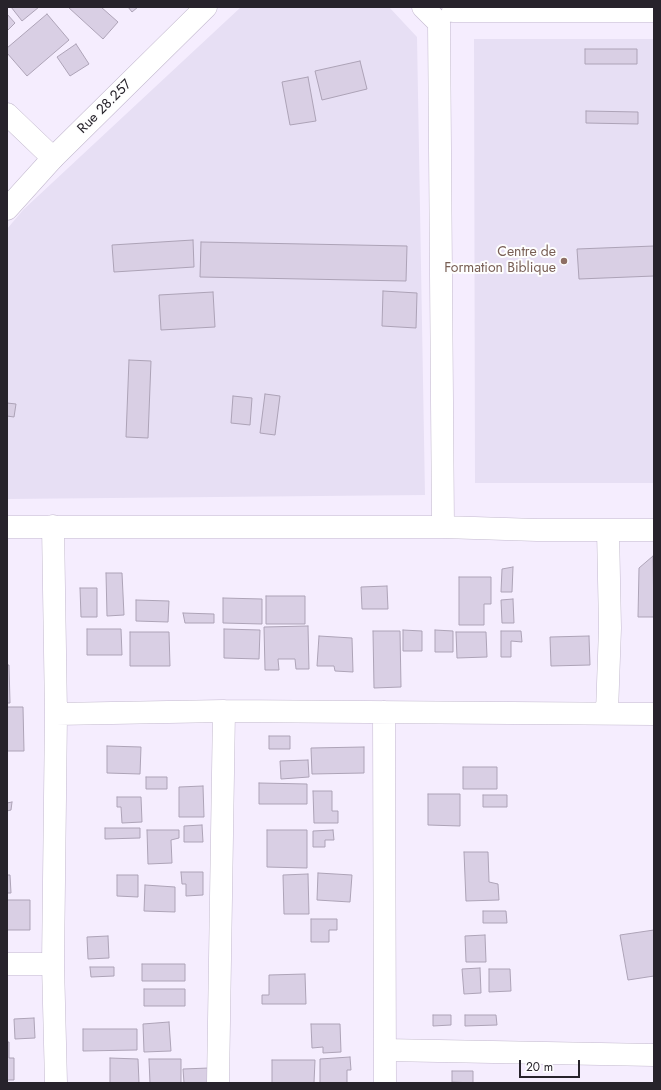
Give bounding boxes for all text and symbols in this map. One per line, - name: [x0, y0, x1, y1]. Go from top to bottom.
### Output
- street label: Rue 28.257: [75, 77, 135, 137]
- place label: Centre de Formation Biblique: [444, 245, 556, 278]
- marker: Centre de Formation Biblique: [559, 256, 569, 266]
- scale bar: [521, 1052, 582, 1078]
- text: 20 m: [526, 1058, 553, 1076]

